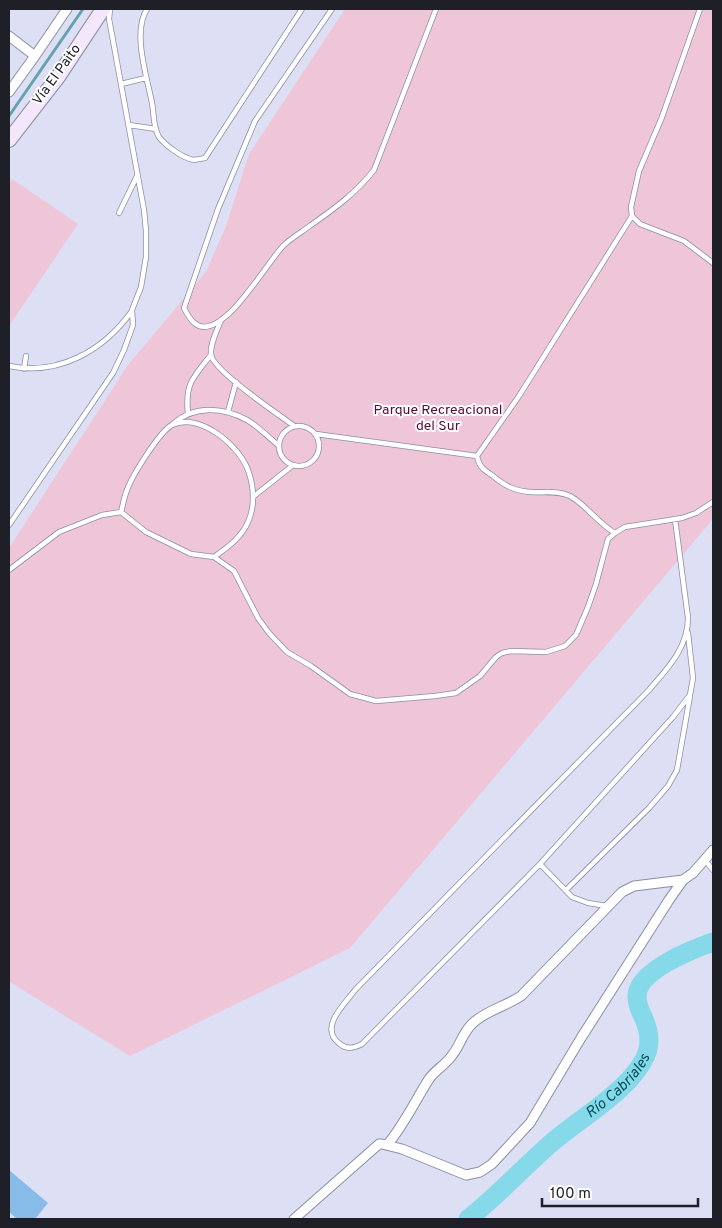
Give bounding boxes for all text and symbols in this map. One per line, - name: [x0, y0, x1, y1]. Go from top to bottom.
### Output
- street label: Vía El Paito: [29, 41, 85, 109]
- park label: Parque Recreacional del Sur: [374, 402, 502, 435]
- water label: Río Cabriales: [582, 1051, 655, 1123]
- scale bar: [542, 1176, 698, 1208]
- text: 100 m: [550, 1185, 591, 1204]

